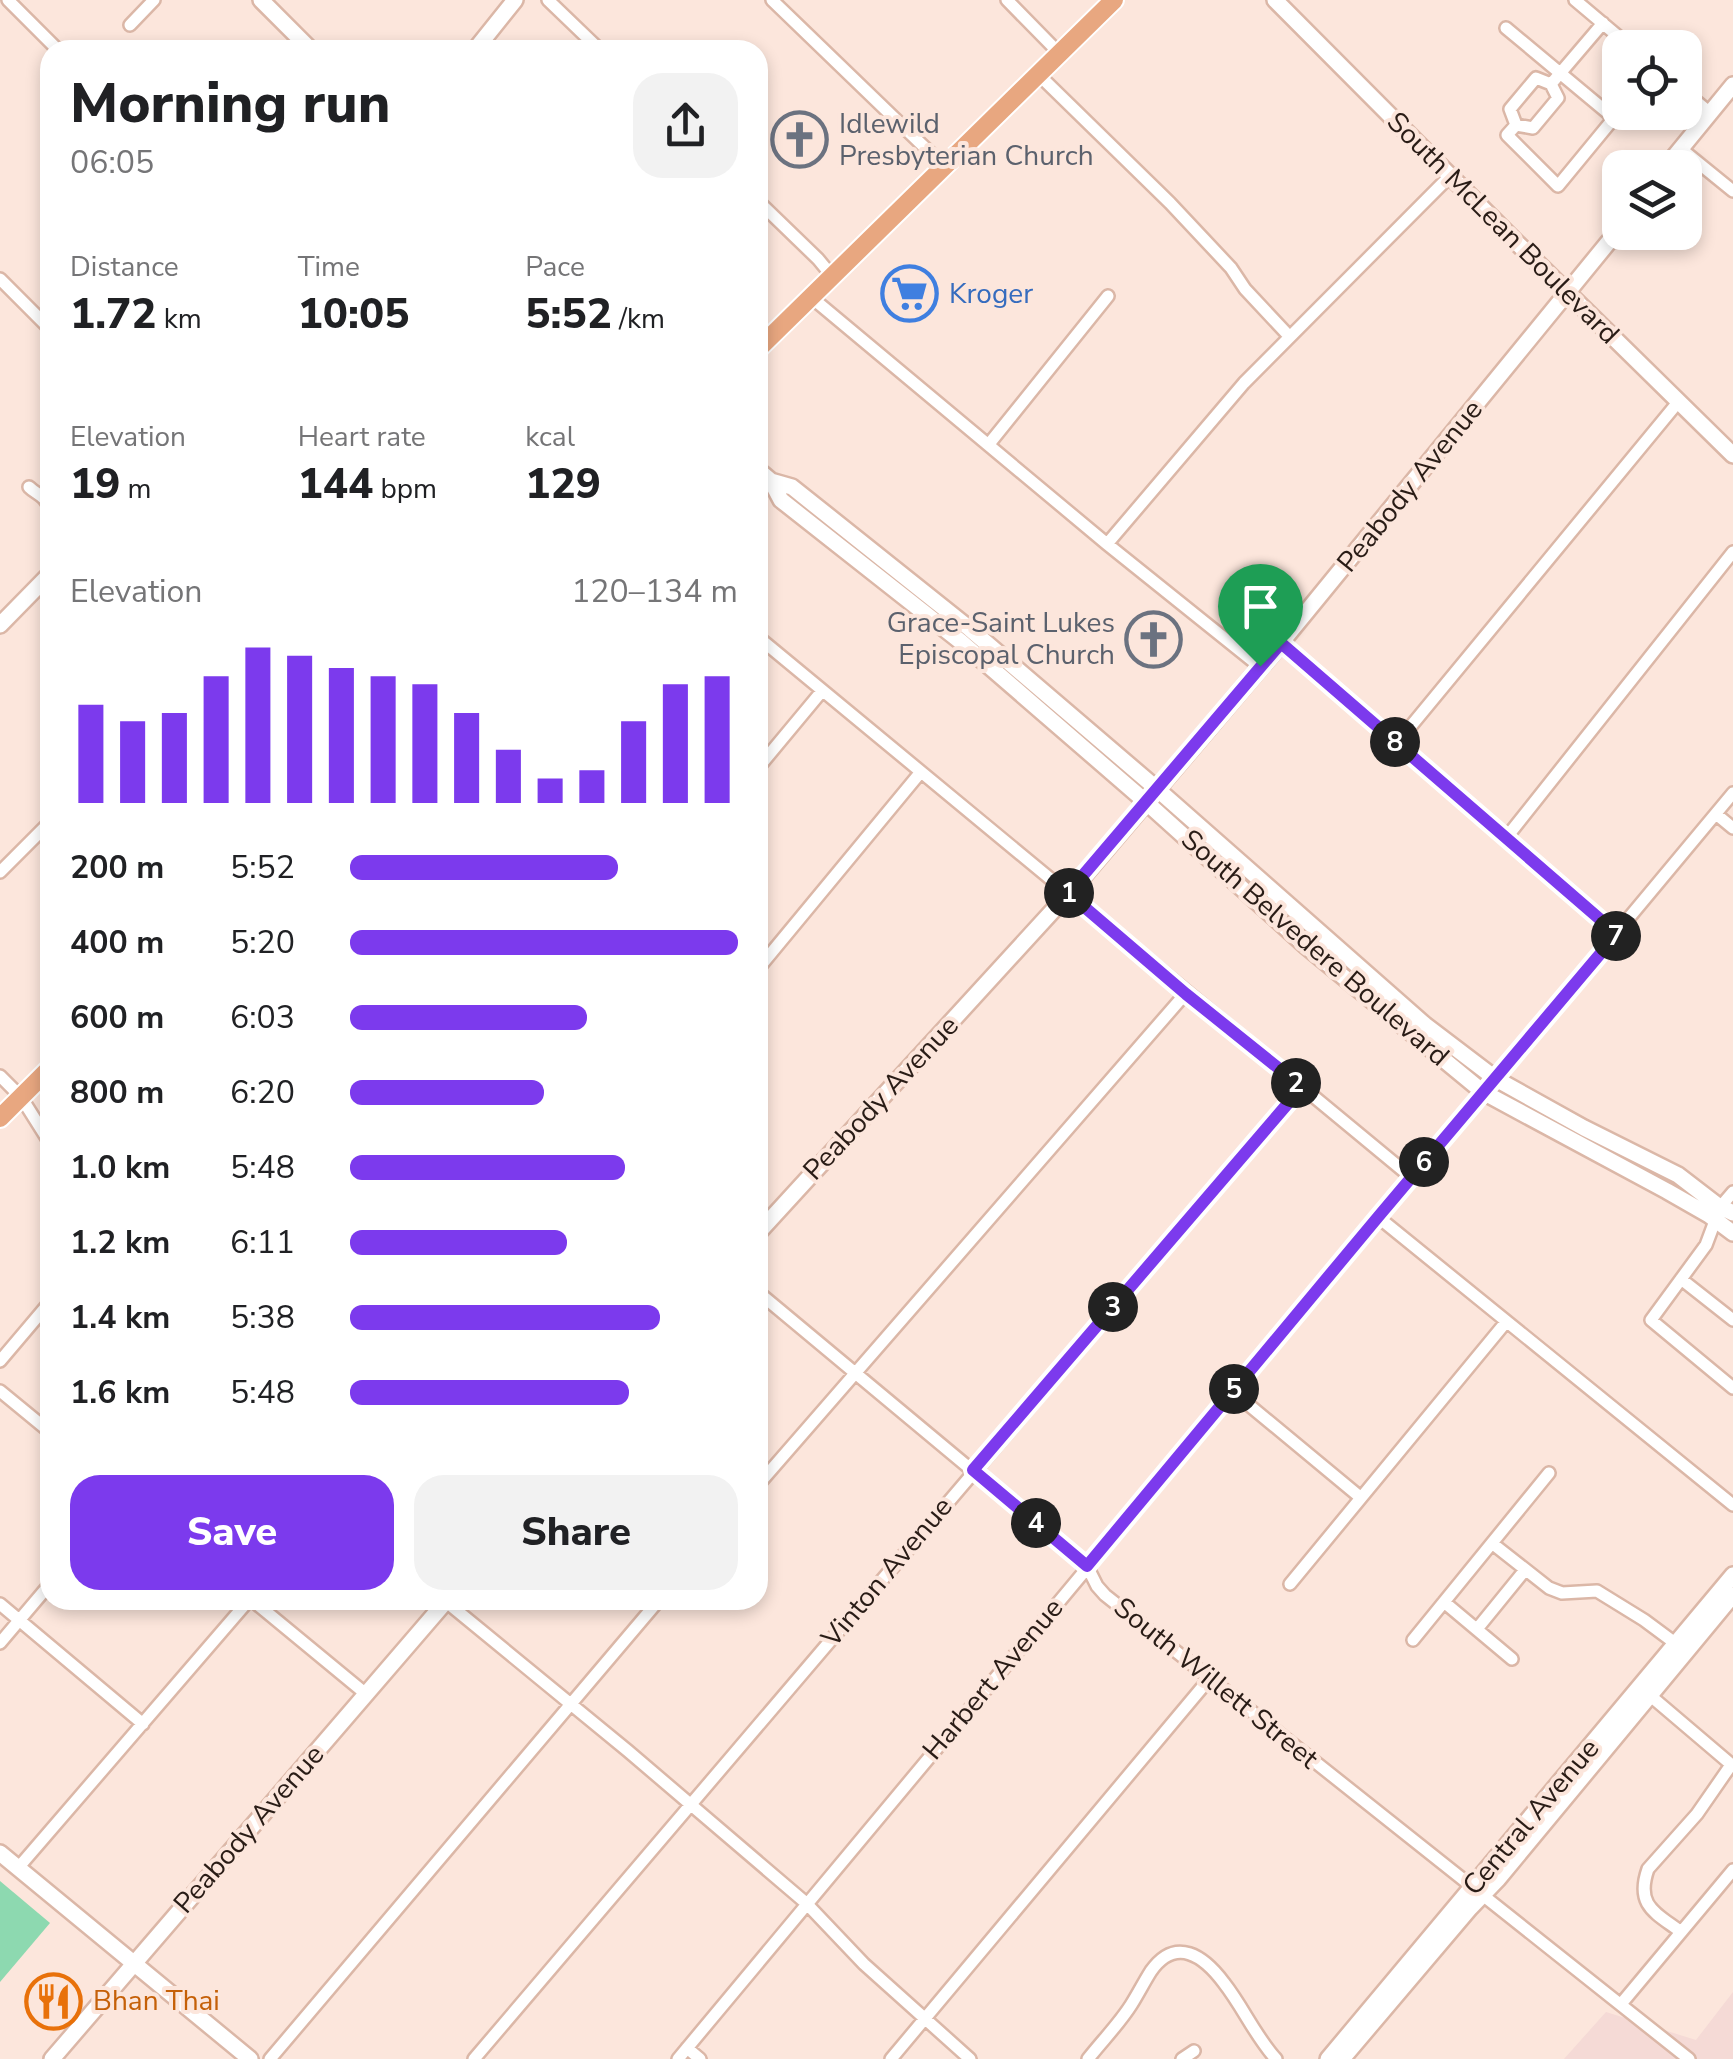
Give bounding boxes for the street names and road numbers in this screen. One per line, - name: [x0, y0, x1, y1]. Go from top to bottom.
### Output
- street label: South McLean Boulevard: [1378, 103, 1628, 353]
- street label: Peabody Avenue: [1329, 392, 1491, 580]
- street label: South Belvedere Boulevard: [1173, 821, 1457, 1075]
- street label: Peabody Avenue: [795, 1008, 967, 1188]
- street label: Vinton Avenue: [812, 1489, 961, 1656]
- street label: South Willett Street: [1106, 1589, 1326, 1777]
- street label: Harbert Avenue: [914, 1590, 1072, 1768]
- street label: Central Avenue: [1454, 1730, 1608, 1904]
- street label: Peabody Avenue: [165, 1737, 333, 1921]

